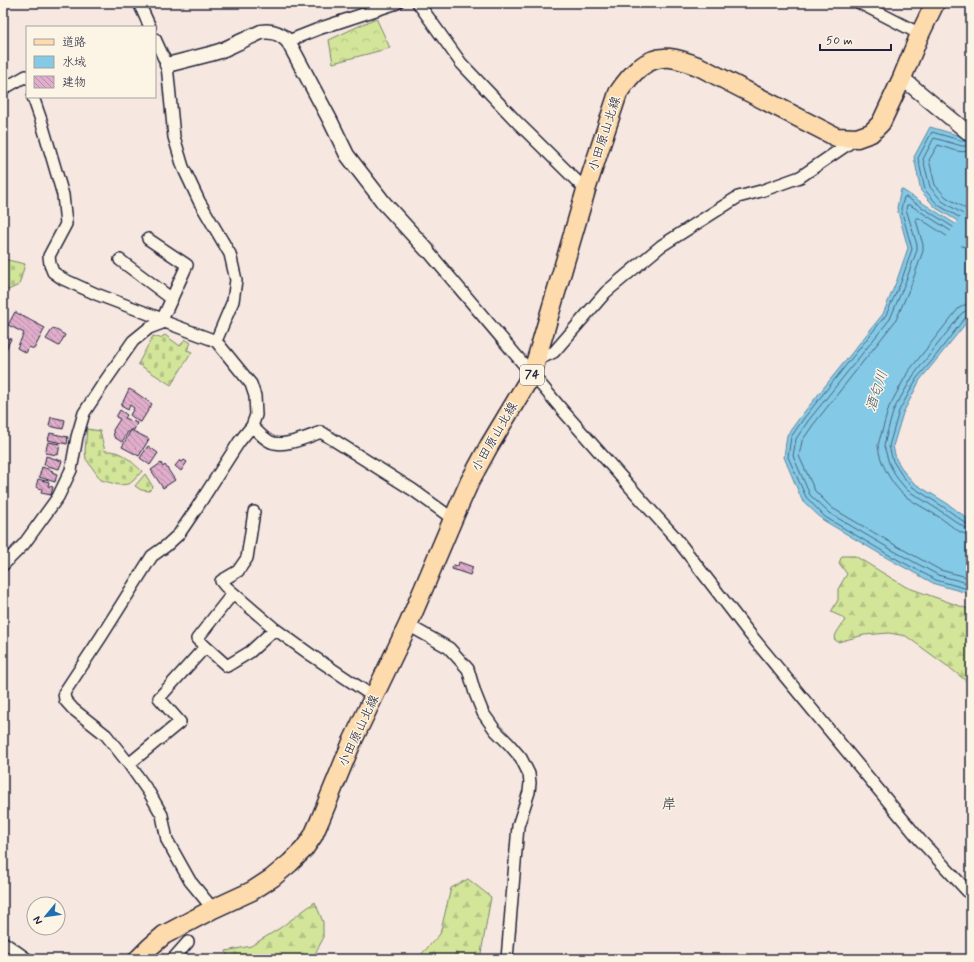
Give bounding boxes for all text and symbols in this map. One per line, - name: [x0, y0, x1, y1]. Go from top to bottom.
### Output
- legend: [26, 26, 156, 98]
- scale bar: [820, 26, 891, 52]
- text: 50 m: [826, 33, 853, 49]
- text: 道路: [62, 35, 86, 51]
- text: 水域: [62, 55, 86, 71]
- text: 建物: [62, 75, 86, 91]
- street label: 小田原山北線: [585, 93, 625, 174]
- road number: 74: [520, 365, 544, 385]
- water label: 酒匂川: [862, 368, 892, 414]
- street label: 小田原山北線: [468, 398, 522, 475]
- street label: 小田原山北線: [335, 691, 384, 770]
- district label: 岸: [661, 795, 677, 815]
- north arrow: [26, 896, 66, 936]
- text: N: [30, 914, 46, 927]

